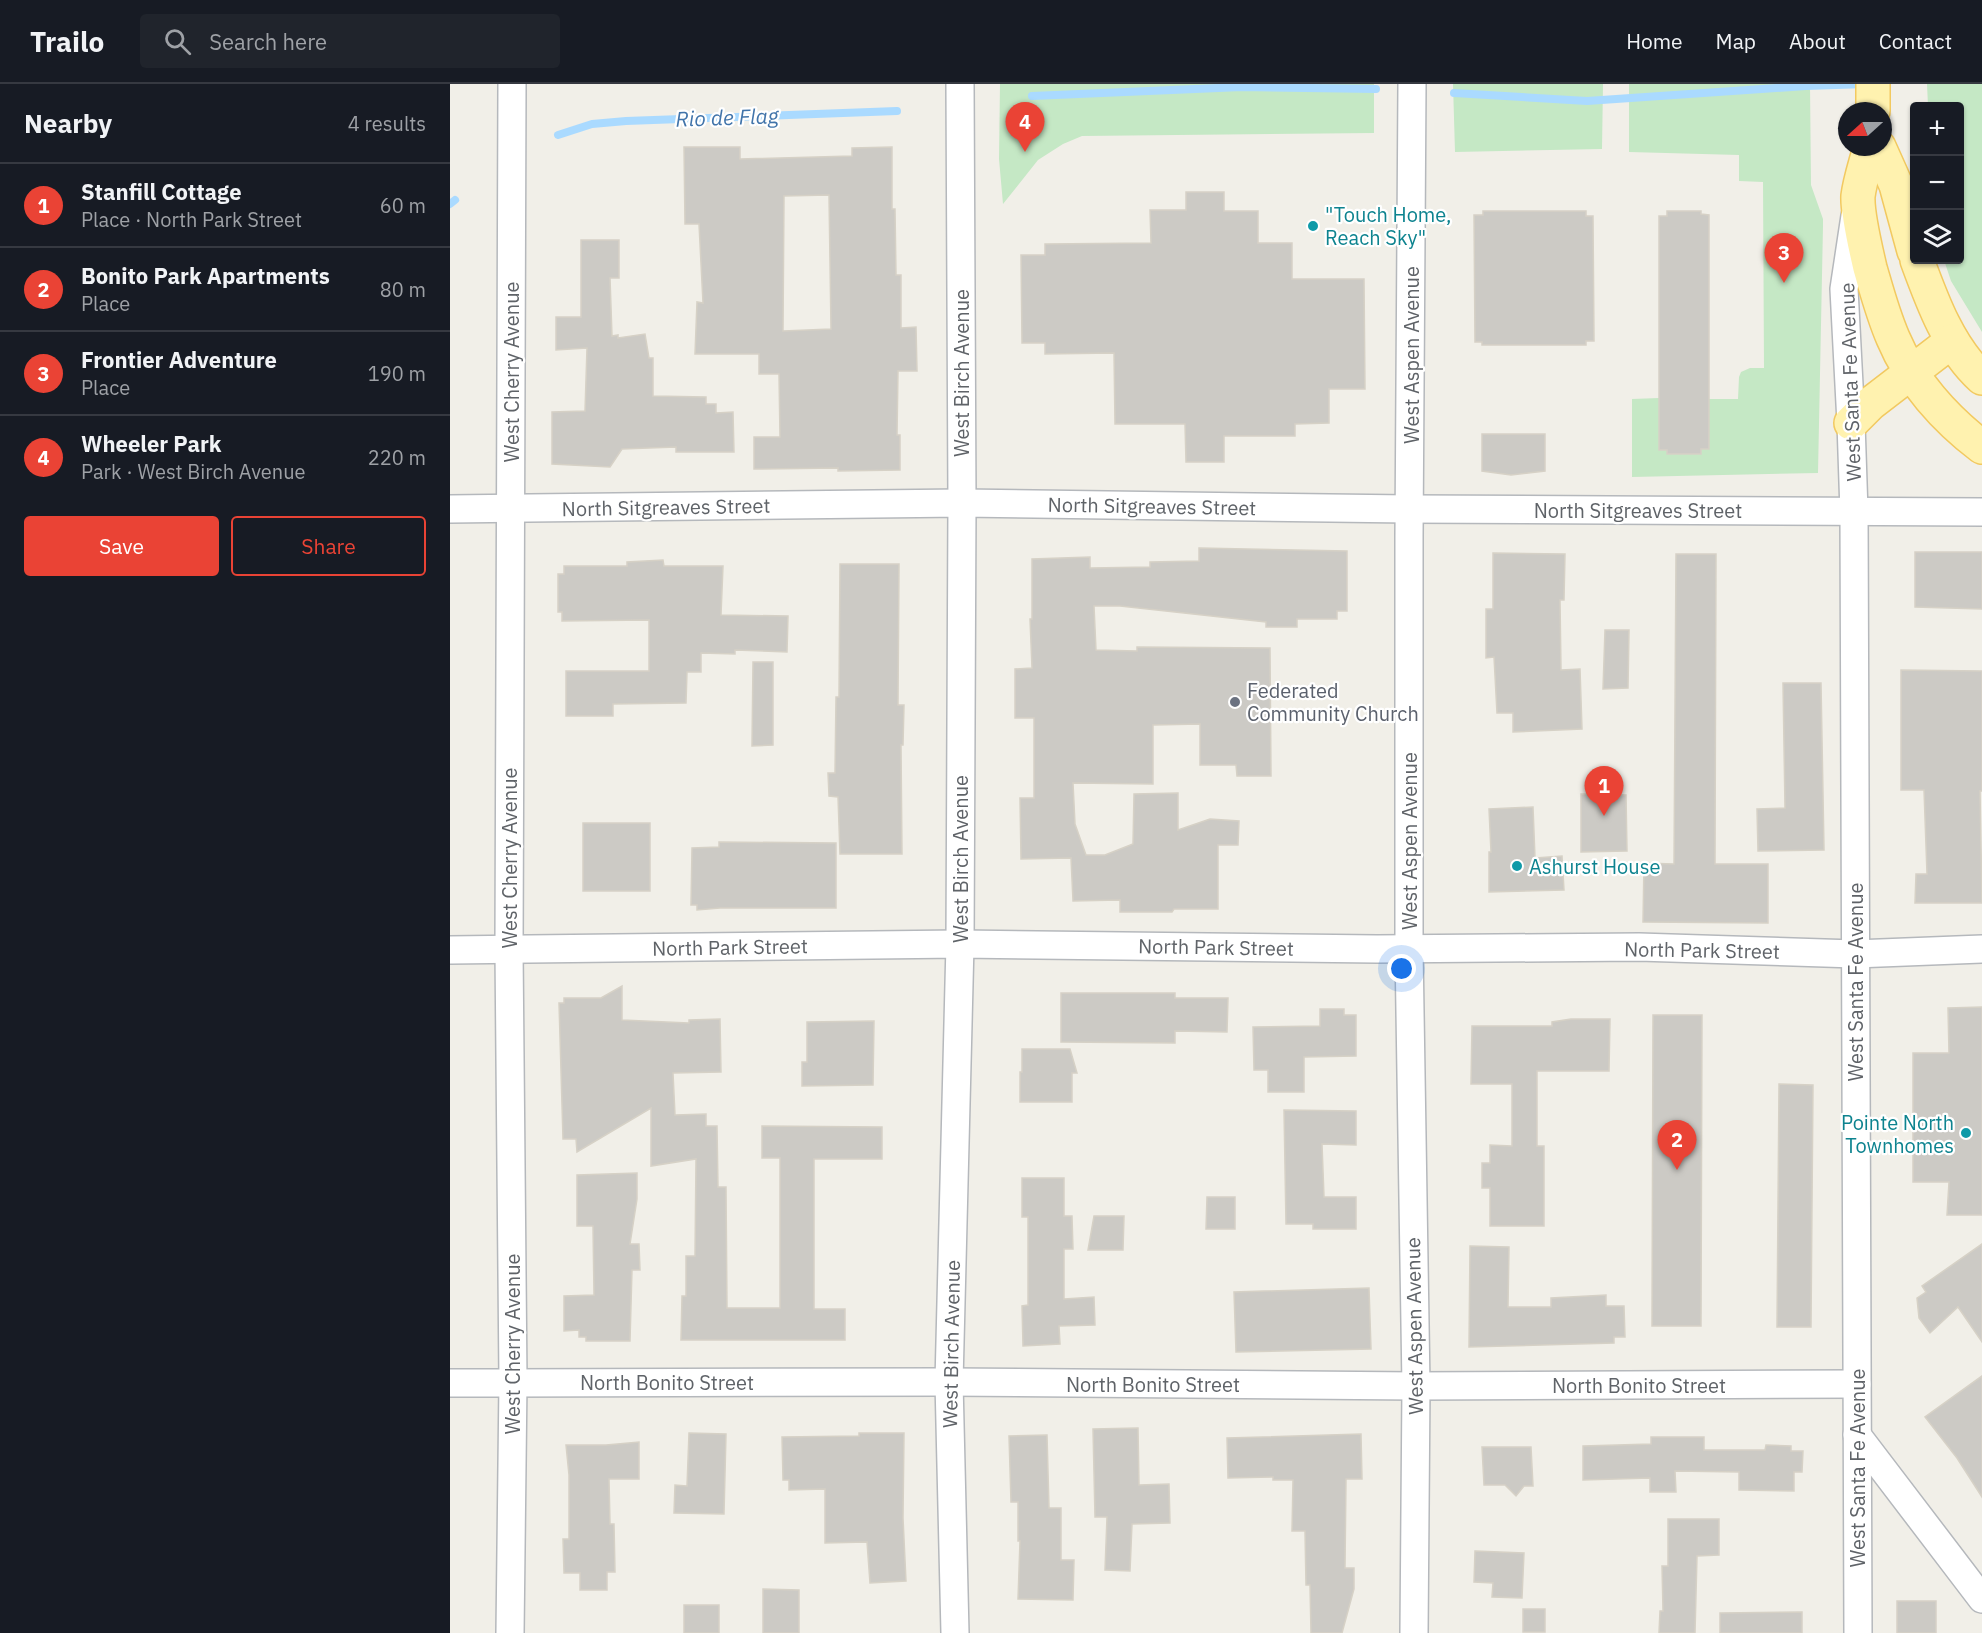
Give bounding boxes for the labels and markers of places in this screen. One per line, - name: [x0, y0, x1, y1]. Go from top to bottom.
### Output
- pin: 4: [1006, 103, 1044, 152]
- place label: "Touch Home, Reach Sky": [1325, 201, 1451, 251]
- marker: "Touch Home, Reach Sky": [1306, 219, 1320, 233]
- pin: 3: [1764, 234, 1804, 283]
- place label: Federated Community Church: [1247, 677, 1419, 727]
- marker: Federated Community Church: [1228, 695, 1242, 709]
- pin: 1: [1584, 766, 1624, 816]
- place label: Ashurst House: [1529, 853, 1660, 880]
- marker: Ashurst House: [1510, 859, 1524, 873]
- place label: Pointe North Townhomes: [1841, 1109, 1954, 1159]
- pin: 2: [1658, 1120, 1696, 1170]
- marker: Pointe North Townhomes: [1959, 1126, 1973, 1140]

